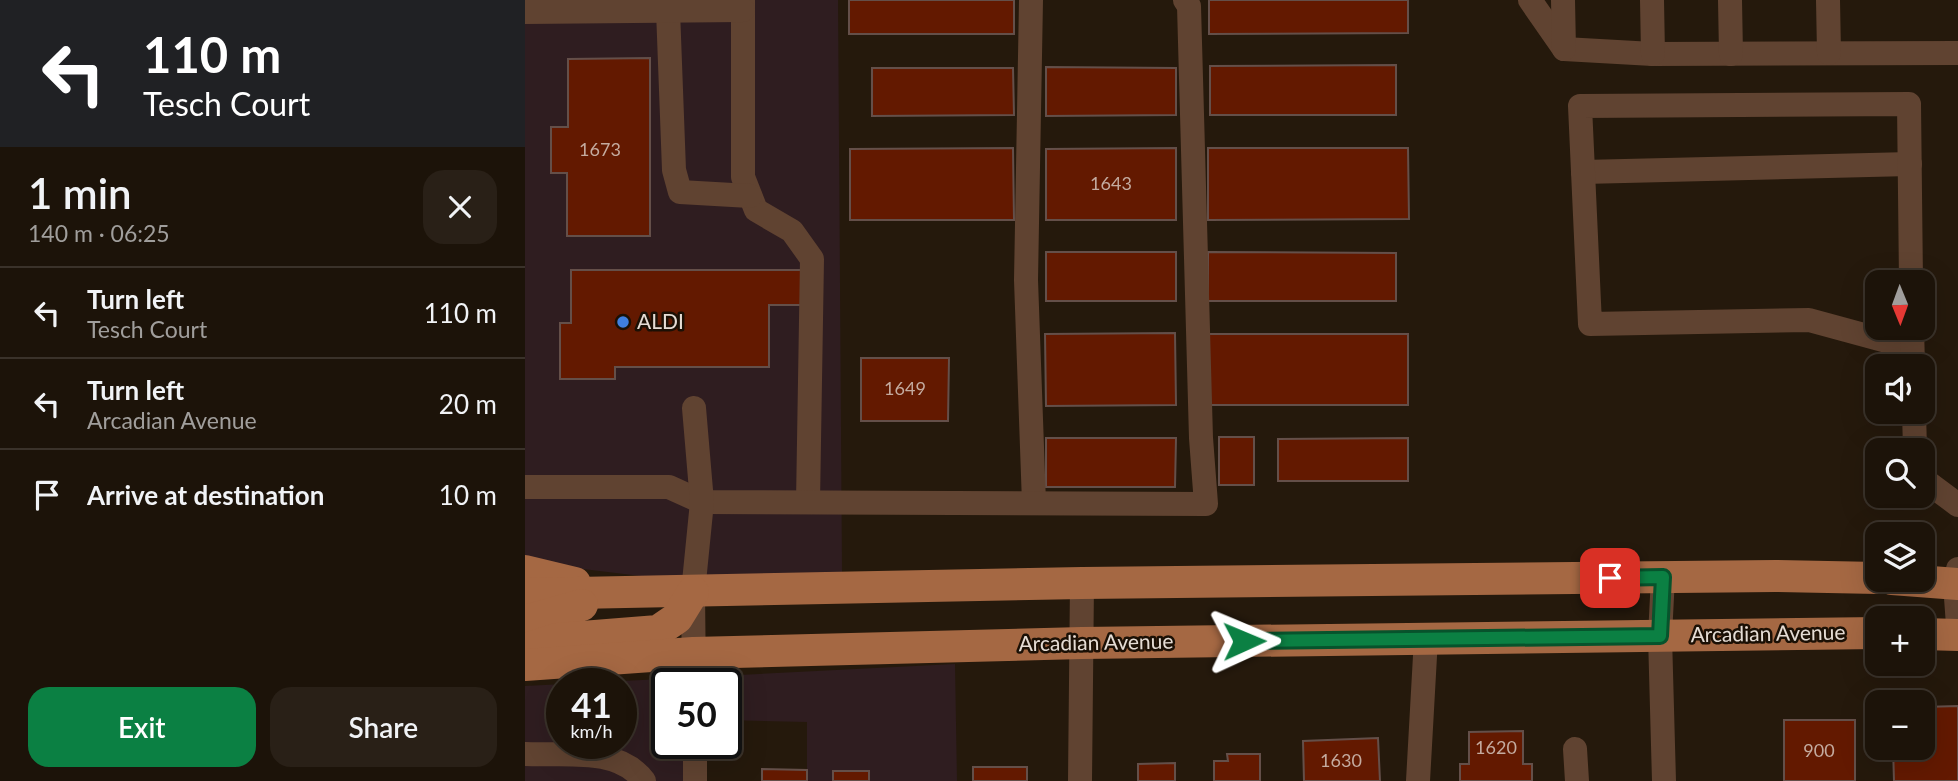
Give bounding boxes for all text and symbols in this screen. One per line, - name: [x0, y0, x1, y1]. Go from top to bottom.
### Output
- text: 110 m: [143, 25, 281, 83]
- icon: left: [28, 28, 119, 119]
- text: Tesch Court: [143, 84, 310, 123]
- house number: 1673: [579, 138, 621, 160]
- text: 1 min: [28, 168, 132, 218]
- button: close: [423, 170, 497, 244]
- house number: 1643: [1090, 172, 1132, 194]
- text: 140 m · 06:25: [28, 219, 170, 247]
- north arrow: [1865, 270, 1935, 340]
- map controls: [1865, 270, 1935, 760]
- text: Turn left: [87, 283, 184, 315]
- icon: left: [28, 294, 66, 332]
- text: 110 m: [424, 297, 497, 329]
- place label: ALDI: [637, 308, 684, 333]
- marker: ALDI: [615, 314, 631, 330]
- text: Tesch Court: [87, 315, 207, 343]
- button: sound: [1865, 354, 1935, 424]
- text: Turn left: [87, 374, 184, 406]
- house number: 1649: [884, 377, 926, 399]
- icon: left: [28, 385, 66, 423]
- text: 20 m: [439, 388, 497, 420]
- text: Arcadian Avenue: [87, 406, 257, 434]
- button: search: [1865, 438, 1935, 508]
- icon: arrive: [28, 476, 66, 514]
- text: Arrive at destination: [87, 479, 324, 511]
- text: 10 m: [439, 479, 497, 511]
- button: layers: [1865, 522, 1935, 592]
- pin: [1580, 548, 1640, 608]
- icon: arrive: [1591, 559, 1629, 597]
- position arrow: [1207, 604, 1281, 678]
- button: +: [1865, 606, 1935, 676]
- street label: Arcadian Avenue: [1690, 619, 1846, 646]
- street label: Arcadian Avenue: [1018, 628, 1174, 655]
- speed limit sign: 50: [651, 668, 742, 759]
- text: 41: [571, 683, 612, 725]
- button: Exit: [28, 687, 256, 767]
- button: Share: [270, 687, 497, 767]
- button: −: [1865, 690, 1935, 760]
- text: km/h: [570, 720, 613, 742]
- house number: 1620: [1475, 736, 1517, 758]
- house number: 900: [1803, 739, 1835, 761]
- house number: 1630: [1320, 749, 1362, 771]

